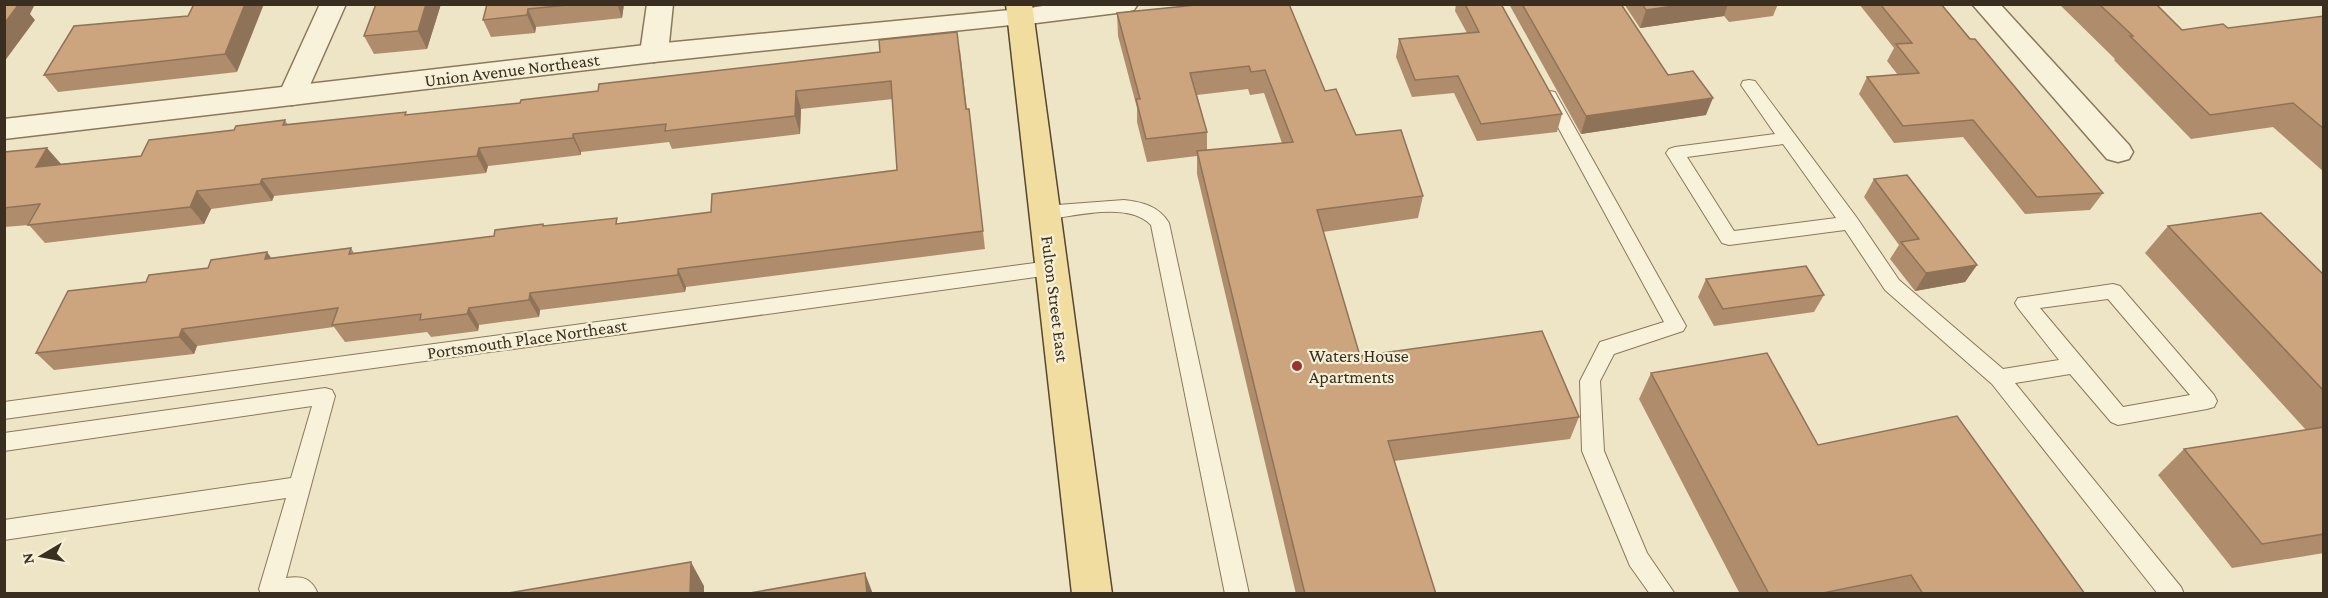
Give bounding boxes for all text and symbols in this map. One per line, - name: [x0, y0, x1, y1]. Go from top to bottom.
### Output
- street label: Union Avenue Northeast: [423, 49, 602, 91]
- street label: Fulton Street East: [1037, 235, 1073, 364]
- street label: Portsmouth Place Northeast: [426, 315, 629, 363]
- place label: Waters House Apartments: [1309, 346, 1409, 387]
- marker: Waters House Apartments: [1290, 359, 1304, 373]
- north arrow: [12, 526, 72, 586]
- text: N: [18, 552, 37, 565]

